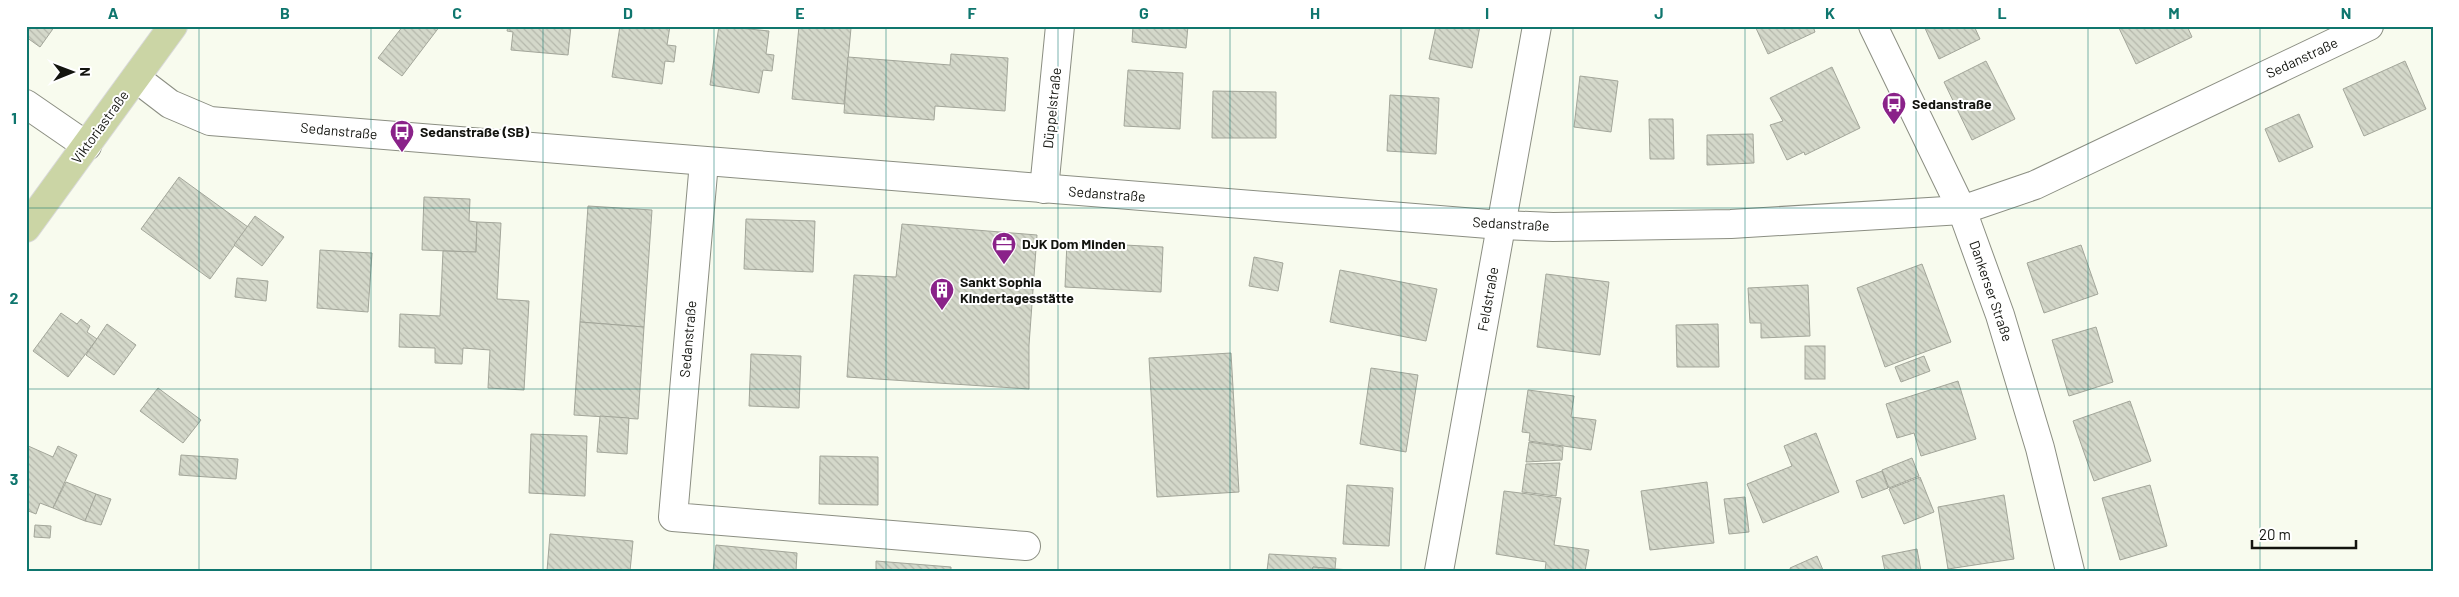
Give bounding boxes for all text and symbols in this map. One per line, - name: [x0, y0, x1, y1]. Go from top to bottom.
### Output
- text: A: [108, 3, 119, 22]
- text: B: [280, 3, 290, 22]
- text: C: [452, 3, 462, 22]
- text: D: [623, 3, 633, 22]
- text: E: [795, 3, 805, 22]
- text: F: [968, 3, 977, 22]
- text: G: [1139, 3, 1149, 22]
- text: H: [1310, 3, 1320, 22]
- text: I: [1485, 3, 1489, 22]
- text: J: [1654, 3, 1664, 22]
- text: K: [1825, 3, 1835, 22]
- text: L: [1997, 3, 2007, 22]
- text: M: [2168, 3, 2180, 22]
- text: N: [2341, 3, 2351, 22]
- street label: Sedanstraße: [2263, 34, 2340, 82]
- north arrow: [48, 48, 98, 98]
- text: N: [77, 67, 94, 77]
- street label: Düppelstraße: [1039, 67, 1064, 149]
- street label: Viktoriastraße: [67, 87, 132, 167]
- bus stop icon: Sedanstraße: [1881, 91, 1907, 125]
- place label: Sedanstraße: [1912, 95, 1992, 112]
- text: 1: [11, 108, 17, 127]
- street label: Sedanstraße: [300, 119, 378, 142]
- bus stop icon: Sedanstraße (SB): [389, 119, 415, 153]
- place label: Sedanstraße (SB): [420, 123, 529, 140]
- street label: Sedanstraße: [1068, 182, 1146, 205]
- street label: Sedanstraße: [1472, 213, 1550, 234]
- office icon: DJK Dom Minden: [991, 231, 1017, 265]
- place label: DJK Dom Minden: [1022, 235, 1126, 252]
- street label: Dankerser Straße: [1966, 238, 2017, 343]
- street label: Feldstraße: [1473, 265, 1502, 332]
- place label: Sankt Sophia Kindertagesstätte: [960, 273, 1074, 306]
- building icon: Sankt Sophia Kindertagesstätte: [929, 277, 955, 311]
- text: 2: [10, 288, 19, 307]
- street label: Sedanstraße: [676, 300, 699, 378]
- text: 3: [10, 469, 18, 488]
- scale bar: [2252, 517, 2355, 549]
- text: 20 m: [2259, 525, 2291, 543]

